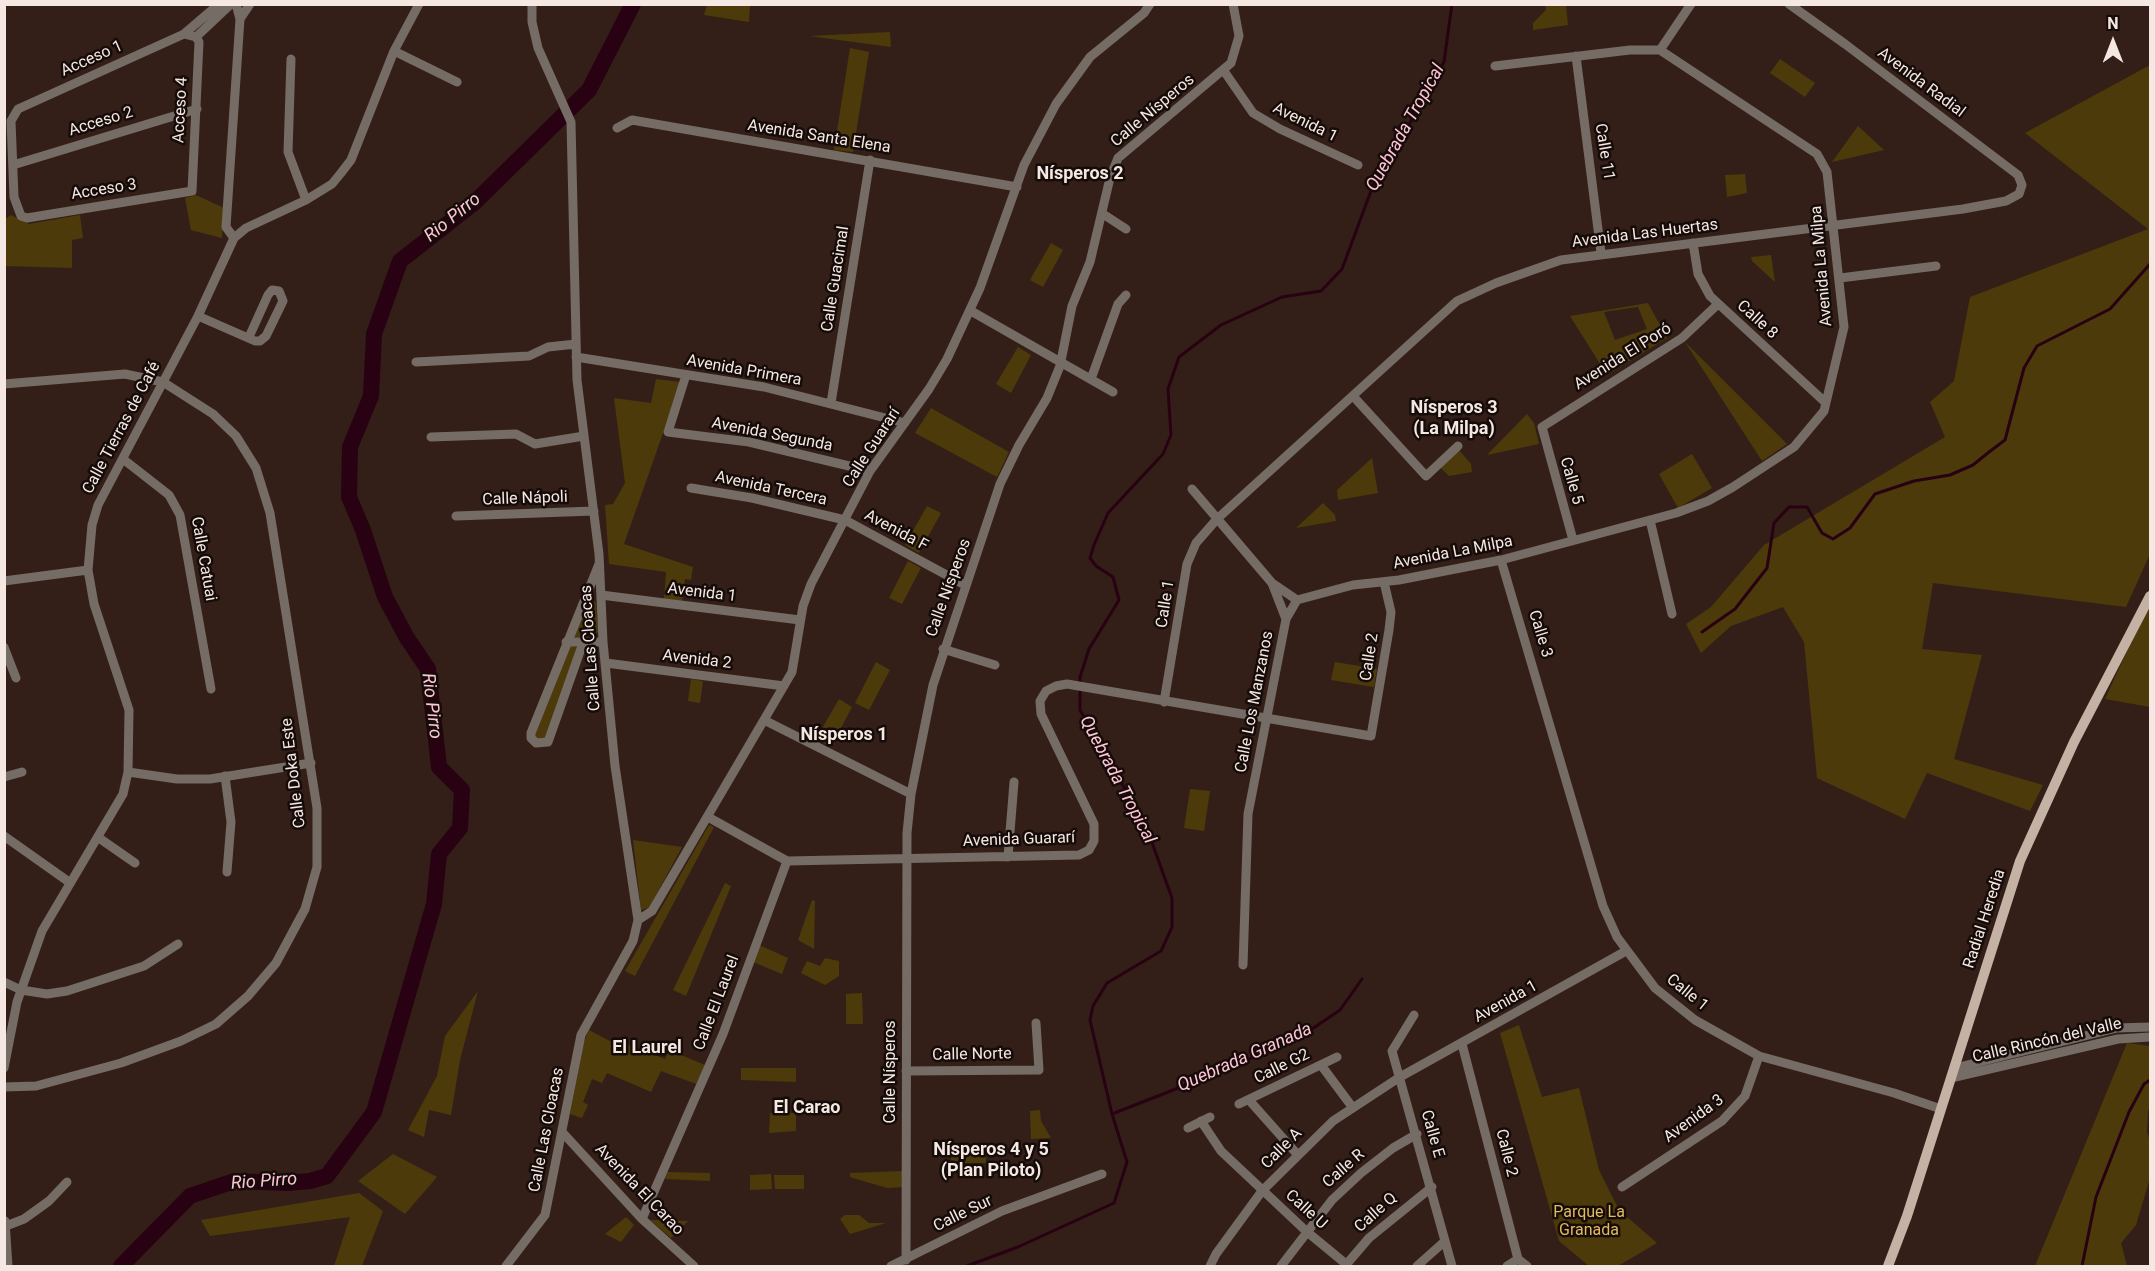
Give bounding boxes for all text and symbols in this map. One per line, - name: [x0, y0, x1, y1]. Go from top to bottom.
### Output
- north arrow: [2083, 12, 2143, 72]
- text: N: [2107, 14, 2119, 33]
- street label: Acceso 1: [58, 37, 126, 81]
- street label: Avenida Radial: [1873, 44, 1969, 122]
- water label: Quebrada Tropical: [1362, 61, 1450, 195]
- street label: Calle Nísperos: [1107, 71, 1199, 151]
- street label: Acceso 4: [170, 77, 192, 143]
- street label: Avenida 1: [1270, 99, 1340, 147]
- street label: Acceso 2: [67, 103, 135, 141]
- street label: Avenida Santa Elena: [746, 116, 892, 158]
- street label: Calle 11: [1590, 122, 1618, 182]
- district label: Nísperos 2: [1036, 163, 1124, 185]
- street label: Acceso 3: [70, 175, 138, 205]
- water label: Rio Pirro: [420, 189, 486, 247]
- street label: Avenida La Milpa: [1807, 205, 1837, 327]
- street label: Avenida Las Huertas: [1571, 216, 1719, 252]
- street label: Calle Guacimal: [818, 225, 854, 333]
- street label: Calle 8: [1733, 297, 1781, 343]
- street label: Avenida El Poró: [1571, 319, 1675, 395]
- street label: Avenida Primera: [685, 351, 803, 391]
- street label: Calle Tierras de Café: [79, 359, 165, 497]
- district label: Nísperos 3 (La Milpa): [1410, 397, 1498, 440]
- street label: Calle Guararí: [839, 405, 905, 491]
- street label: Avenida Segunda: [710, 414, 834, 456]
- street label: Calle 5: [1555, 455, 1587, 507]
- street label: Avenida Tercera: [713, 468, 829, 510]
- street label: Calle Nápoli: [482, 488, 568, 510]
- street label: Avenida F: [861, 506, 931, 556]
- street label: Calle Catuai: [186, 515, 220, 603]
- street label: Avenida La Milpa: [1392, 532, 1514, 574]
- street label: Calle Nísperos: [922, 536, 976, 640]
- street label: Avenida 1: [666, 579, 738, 607]
- street label: Calle 1: [1153, 579, 1179, 629]
- street label: Calle Las Cloacas: [577, 584, 605, 712]
- street label: Calle 3: [1524, 608, 1556, 660]
- street label: Calle Los Manzanos: [1232, 630, 1278, 774]
- street label: Calle 2: [1357, 632, 1383, 682]
- street label: Avenida 2: [661, 646, 733, 674]
- water label: Rio Pirro: [416, 672, 446, 740]
- water label: Quebrada Tropical: [1074, 712, 1160, 848]
- street label: Calle Doka Este: [278, 717, 310, 829]
- district label: Nísperos 1: [800, 724, 888, 746]
- street label: Avenida Guararí: [963, 828, 1075, 852]
- street label: Radial Heredia: [1960, 867, 2010, 971]
- street label: Calle El Laurel: [690, 953, 744, 1053]
- street label: Calle 1: [1662, 970, 1712, 1016]
- street label: Avenida 1: [1471, 977, 1541, 1027]
- street label: Calle Rincón del Valle: [1971, 1015, 2123, 1067]
- water label: Quebrada Granada: [1174, 1019, 1316, 1097]
- street label: Calle Nísperos: [881, 1020, 901, 1124]
- district label: El Laurel: [612, 1037, 682, 1059]
- street label: Calle Norte: [932, 1045, 1012, 1065]
- street label: Calle G2: [1251, 1045, 1313, 1089]
- street label: Calle Las Cloacas: [526, 1066, 568, 1194]
- street label: Avenida 3: [1660, 1091, 1728, 1147]
- district label: El Carao: [774, 1097, 840, 1119]
- street label: Calle E: [1416, 1108, 1448, 1160]
- street label: Calle A: [1258, 1125, 1306, 1173]
- street label: Calle 2: [1491, 1127, 1521, 1179]
- district label: Nísperos 4 y 5 (Plan Piloto): [933, 1139, 1049, 1182]
- street label: Avenida El Carao: [591, 1140, 687, 1240]
- street label: Calle R: [1319, 1146, 1369, 1192]
- water label: Rio Pirro: [230, 1169, 298, 1195]
- street label: Calle U: [1281, 1186, 1331, 1234]
- street label: Calle Q: [1351, 1189, 1401, 1237]
- street label: Calle Sur: [930, 1192, 996, 1236]
- park label: Parque La Granada: [1553, 1203, 1625, 1241]

